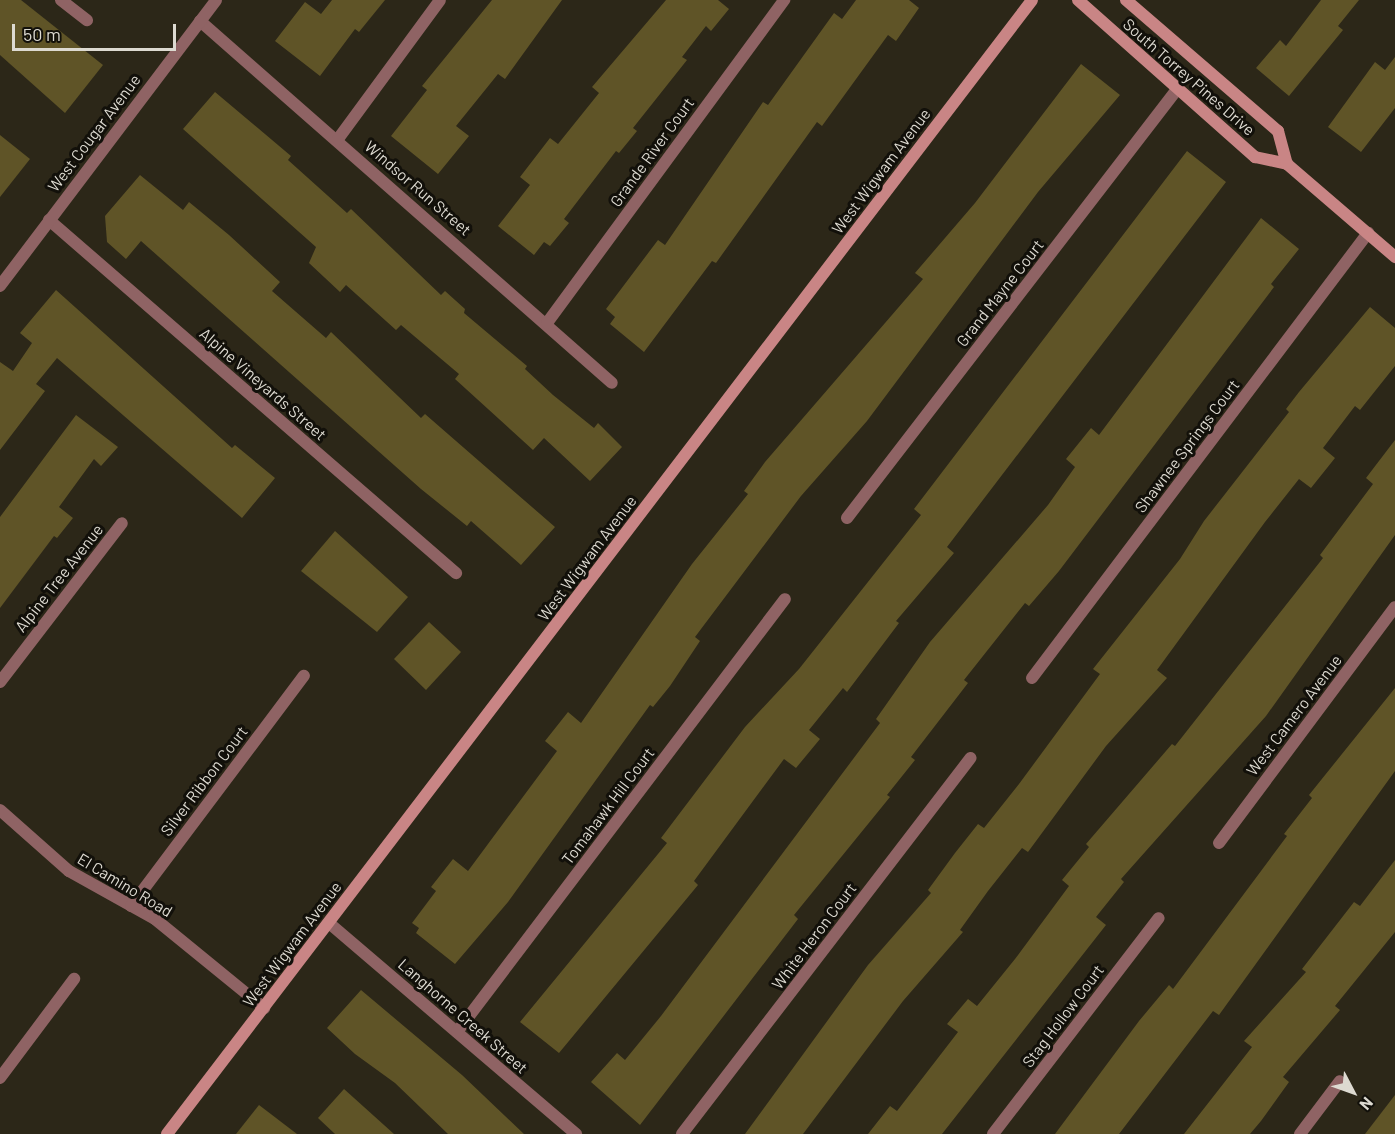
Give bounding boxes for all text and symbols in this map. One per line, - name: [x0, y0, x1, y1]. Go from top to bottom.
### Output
- scale bar: [15, 12, 178, 50]
- street label: South Torrey Pines Drive: [1119, 14, 1259, 140]
- text: 50 m: [23, 23, 61, 45]
- street label: West Cougar Avenue: [44, 71, 144, 195]
- street label: Grande River Court: [606, 94, 698, 210]
- street label: West Wigwam Avenue: [828, 105, 934, 237]
- street label: Windsor Run Street: [361, 137, 475, 239]
- street label: Grand Mayne Court: [952, 236, 1048, 350]
- street label: Alpine Vineyards Street: [196, 324, 330, 444]
- street label: Shawnee Springs Court: [1131, 376, 1243, 516]
- street label: West Wigwam Avenue: [534, 492, 640, 624]
- street label: Alpine Tree Avenue: [11, 520, 107, 636]
- street label: West Camero Avenue: [1242, 651, 1346, 779]
- street label: Silver Ribbon Court: [156, 722, 252, 840]
- street label: Tomahawk Hill Court: [558, 744, 658, 868]
- street label: El Camino Road: [74, 849, 176, 921]
- street label: West Wigwam Avenue: [239, 878, 345, 1010]
- street label: White Heron Court: [768, 879, 860, 993]
- street label: Langhorne Creek Street: [394, 955, 532, 1077]
- street label: Stag Hollow Court: [1018, 961, 1108, 1071]
- north arrow: [1323, 1062, 1383, 1122]
- text: N: [1356, 1094, 1378, 1114]

